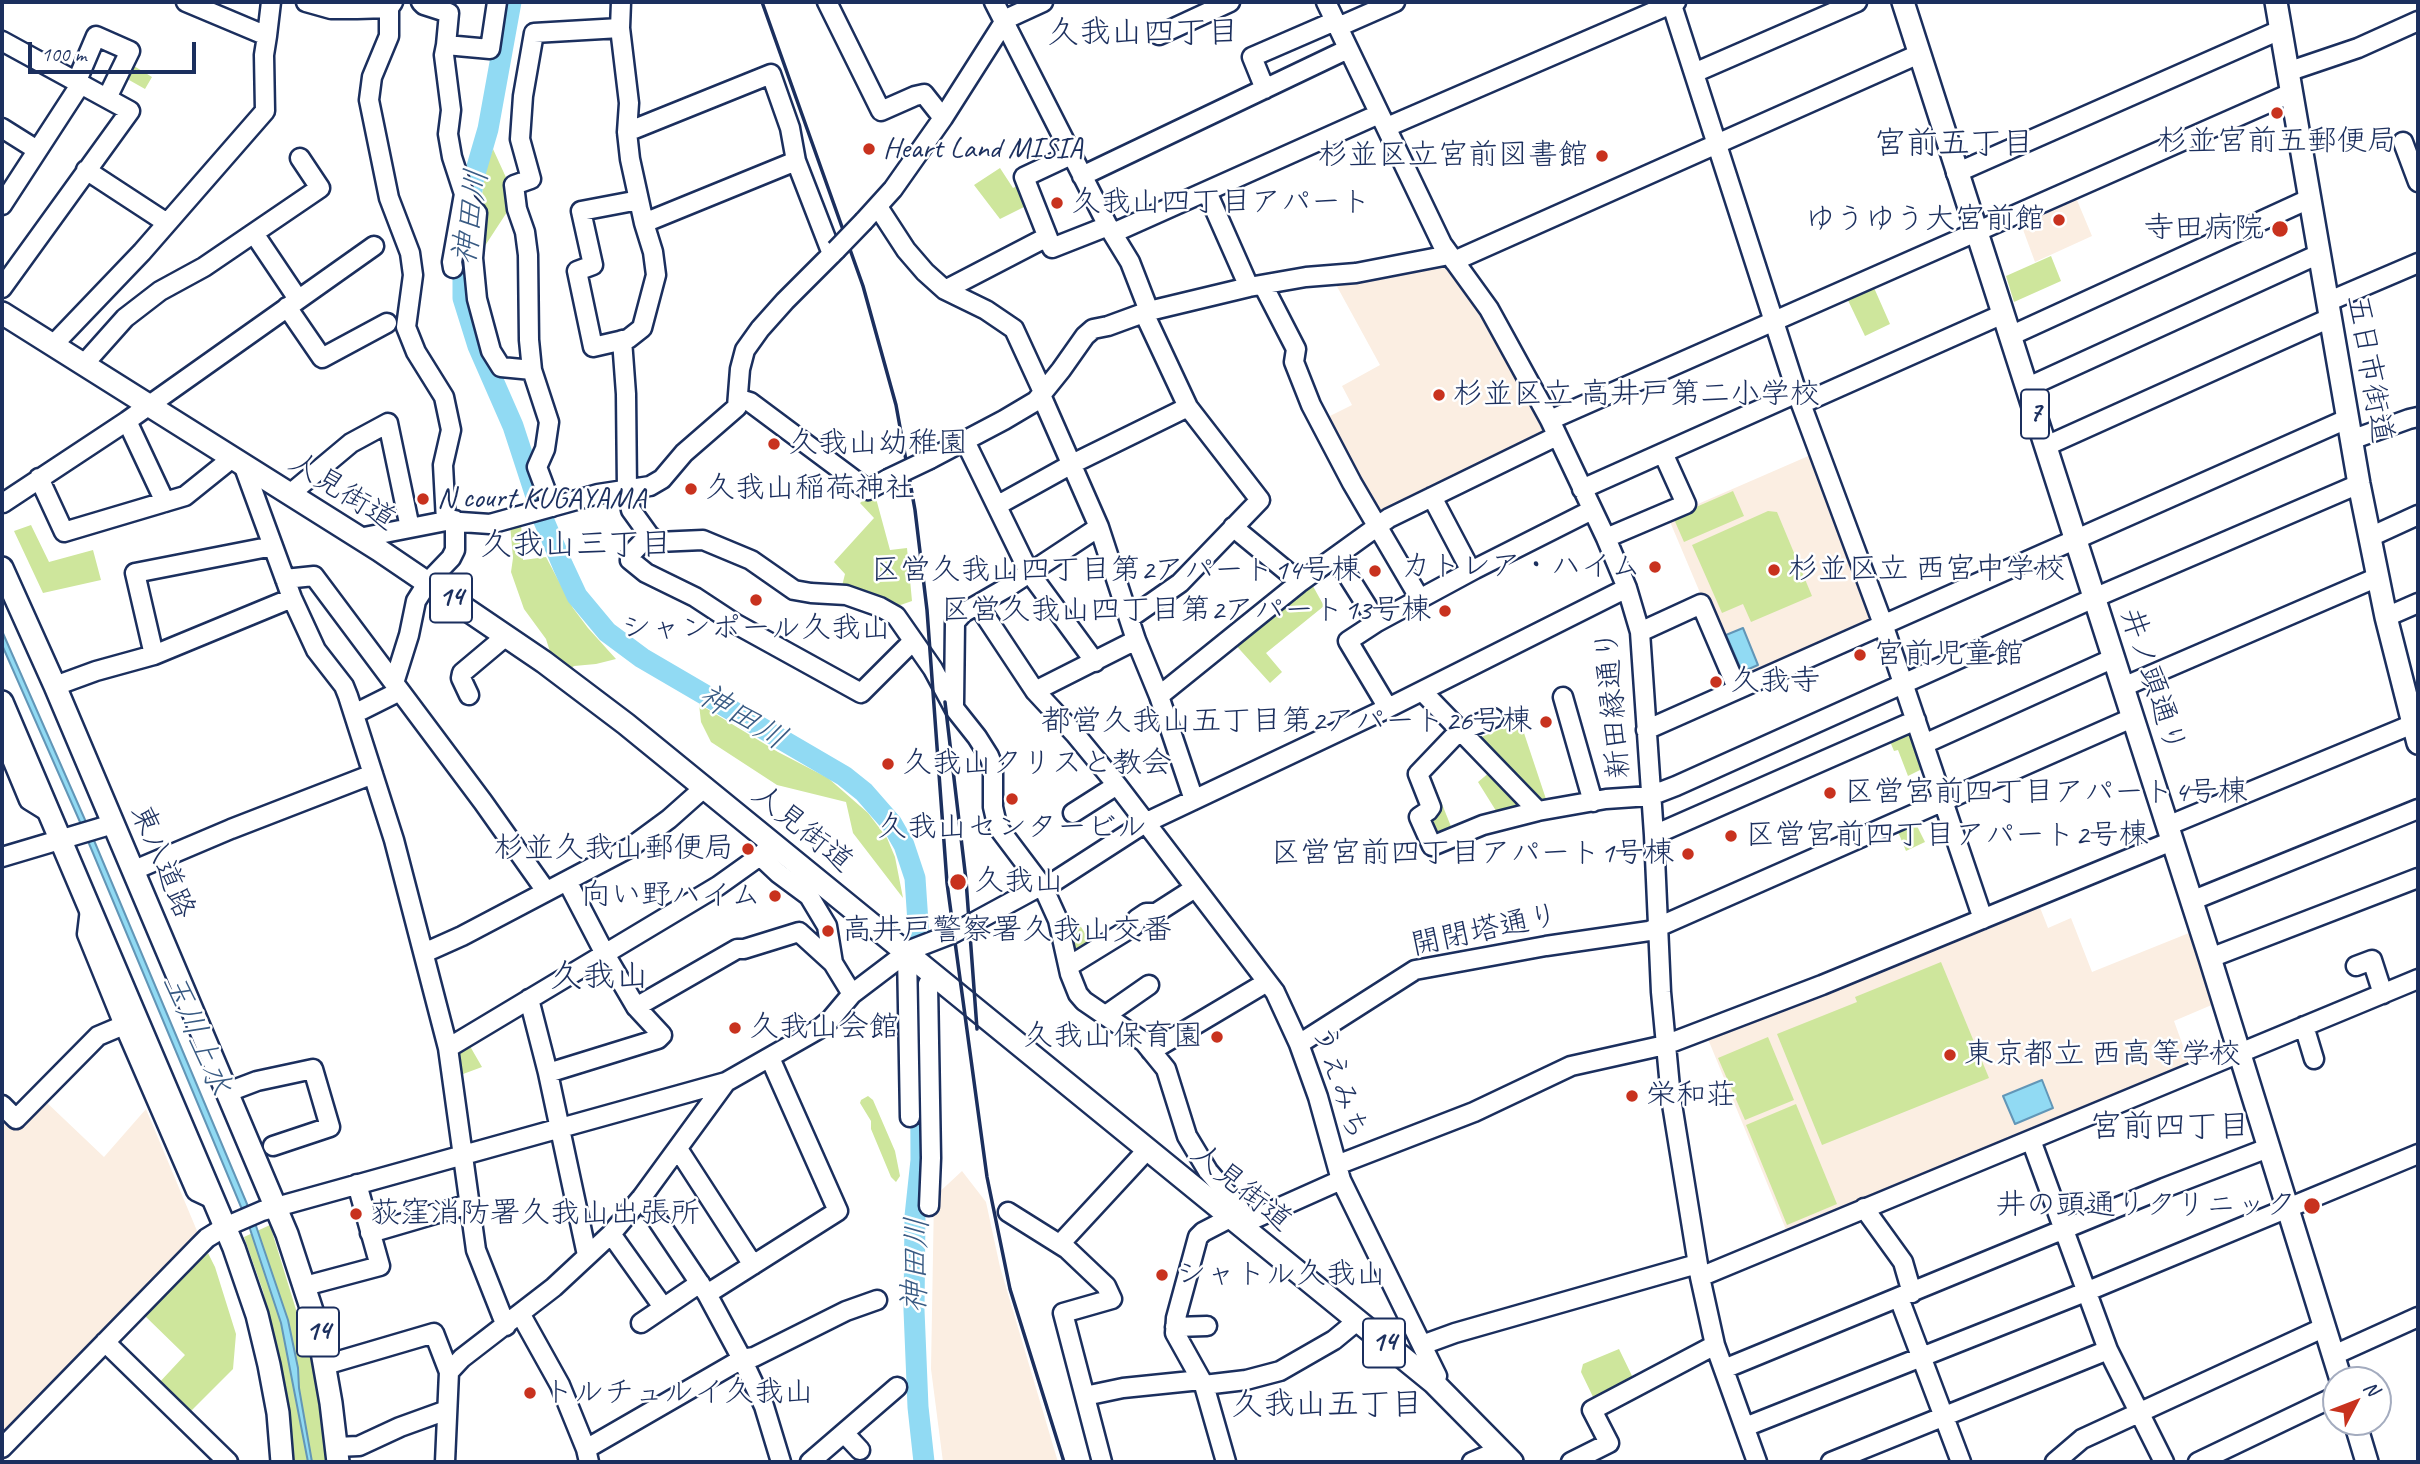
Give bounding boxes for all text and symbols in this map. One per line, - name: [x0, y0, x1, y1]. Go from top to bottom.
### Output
- district label: 久我山四丁目: [1047, 15, 1239, 53]
- scale bar: [32, 28, 200, 72]
- text: 100 m: [41, 41, 86, 67]
- marker: 杉並宮前五郵便局: [2269, 105, 2285, 121]
- place label: 杉並宮前五郵便局: [2157, 124, 2397, 160]
- district label: 宮前五丁目: [1874, 126, 2034, 164]
- place label: Heart Land MISIA: [883, 131, 1083, 167]
- place label: 杉並区立宮前図書館: [1318, 138, 1588, 174]
- marker: Heart Land MISIA: [861, 141, 877, 157]
- marker: 杉並区立宮前図書館: [1594, 148, 1610, 164]
- water label: 神田川: [446, 167, 498, 267]
- place label: 久我山四丁目アパート: [1071, 185, 1371, 221]
- marker: 久我山四丁目アパート: [1049, 195, 1065, 211]
- place label: ゆうゆう大宮前館: [1805, 202, 2045, 238]
- place label: 寺田病院: [2144, 211, 2264, 247]
- marker: ゆうゆう大宮前館: [2051, 212, 2067, 228]
- marker: 寺田病院: [2270, 219, 2290, 239]
- street label: 五日市街道: [2338, 292, 2400, 446]
- place label: 杉並区立 高井戸第二小学校: [1453, 377, 1820, 413]
- marker: 杉並区立 高井戸第二小学校: [1431, 387, 1447, 403]
- road number: 7: [2021, 390, 2049, 438]
- place label: 久我山幼稚園: [788, 426, 968, 462]
- marker: 久我山幼稚園: [766, 436, 782, 452]
- street label: 人見街道: [282, 445, 402, 539]
- place label: 久我山稲荷神社: [705, 471, 915, 507]
- place label: N court KUGAYAMA: [437, 481, 646, 517]
- marker: 久我山稲荷神社: [683, 481, 699, 497]
- marker: N court KUGAYAMA: [415, 491, 431, 507]
- district label: 久我山三丁目: [480, 527, 672, 565]
- place label: カトレア・ハイム: [1401, 549, 1641, 585]
- place label: 杉並区立 西宮中学校: [1788, 552, 2065, 588]
- place label: 区営久我山四丁目第2アパート14号棟: [871, 553, 1361, 589]
- marker: カトレア・ハイム: [1647, 559, 1663, 575]
- marker: 杉並区立 西宮中学校: [1766, 562, 1782, 578]
- marker: 区営久我山四丁目第2アパート14号棟: [1367, 563, 1383, 579]
- road number: 14: [430, 574, 472, 622]
- marker: シャンポール久我山: [748, 592, 764, 608]
- place label: 区営久我山四丁目第2アパート13号棟: [941, 593, 1431, 629]
- marker: 区営久我山四丁目第2アパート13号棟: [1437, 603, 1453, 619]
- street label: 井ノ頭通り: [2112, 604, 2192, 758]
- place label: シャンポール久我山: [621, 611, 891, 647]
- street label: 新田縁通り: [1590, 628, 1638, 780]
- place label: 宮前児童館: [1874, 637, 2024, 673]
- marker: 宮前児童館: [1852, 647, 1868, 663]
- place label: 久我寺: [1730, 664, 1820, 700]
- marker: 久我寺: [1708, 674, 1724, 690]
- water label: 神田川: [691, 677, 793, 759]
- place label: 都営久我山五丁目第2アパート26号棟: [1042, 704, 1532, 740]
- marker: 都営久我山五丁目第2アパート26号棟: [1538, 714, 1554, 730]
- place label: 久我山クリスと教会: [902, 746, 1172, 782]
- marker: 久我山クリスと教会: [880, 756, 896, 772]
- place label: 区営宮前四丁目アパート4号棟: [1844, 775, 2247, 811]
- street label: 人見街道: [744, 777, 860, 881]
- marker: 区営宮前四丁目アパート4号棟: [1822, 785, 1838, 801]
- marker: 久我山センタービル: [1004, 791, 1020, 807]
- street label: 東八道路: [122, 800, 202, 924]
- place label: 久我山センタービル: [877, 810, 1147, 846]
- place label: 区営宮前四丁目アパート2号棟: [1745, 818, 2148, 854]
- marker: 区営宮前四丁目アパート2号棟: [1723, 828, 1739, 844]
- place label: 杉並久我山郵便局: [494, 831, 734, 867]
- place label: 区営宮前四丁目アパート1号棟: [1271, 836, 1674, 872]
- marker: 杉並久我山郵便局: [740, 841, 756, 857]
- marker: 区営宮前四丁目アパート1号棟: [1680, 846, 1696, 862]
- place label: 久我山: [974, 864, 1064, 900]
- marker: 久我山: [948, 872, 968, 892]
- place label: 向い野ハイム: [581, 878, 761, 914]
- marker: 向い野ハイム: [767, 888, 783, 904]
- street label: 開閉塔通り: [1408, 898, 1562, 964]
- place label: 高井戸警察署久我山交番: [842, 913, 1172, 949]
- marker: 高井戸警察署久我山交番: [820, 923, 836, 939]
- district label: 久我山: [550, 957, 648, 997]
- water label: 玉川上水: [153, 969, 239, 1101]
- place label: 久我山会館: [749, 1010, 899, 1046]
- place label: 久我山保育園: [1023, 1019, 1203, 1055]
- street label: うえみち: [1303, 1019, 1375, 1145]
- marker: 久我山会館: [727, 1020, 743, 1036]
- marker: 久我山保育園: [1209, 1029, 1225, 1045]
- place label: 東京都立 西高等学校: [1964, 1037, 2241, 1073]
- marker: 東京都立 西高等学校: [1942, 1047, 1958, 1063]
- place label: 栄和荘: [1646, 1078, 1736, 1114]
- marker: 栄和荘: [1624, 1088, 1640, 1104]
- district label: 宮前四丁目: [2090, 1109, 2250, 1147]
- street label: 人見街道: [1183, 1136, 1299, 1240]
- place label: 井の頭通りクリニック: [1996, 1188, 2296, 1224]
- place label: 荻窪消防署久我山出張所: [370, 1196, 700, 1232]
- marker: 井の頭通りクリニック: [2302, 1196, 2322, 1216]
- marker: 荻窪消防署久我山出張所: [348, 1206, 364, 1222]
- water label: 神田川: [896, 1216, 938, 1314]
- place label: シャトル久我山: [1176, 1257, 1386, 1293]
- marker: シャトル久我山: [1154, 1267, 1170, 1283]
- road number: 14: [297, 1308, 339, 1356]
- road number: 14: [1363, 1318, 1405, 1368]
- north arrow: [2322, 1366, 2392, 1436]
- place label: トルチュルイ久我山: [544, 1375, 814, 1411]
- text: N: [2358, 1376, 2384, 1401]
- marker: トルチュルイ久我山: [522, 1385, 538, 1401]
- district label: 久我山五丁目: [1231, 1387, 1423, 1425]

